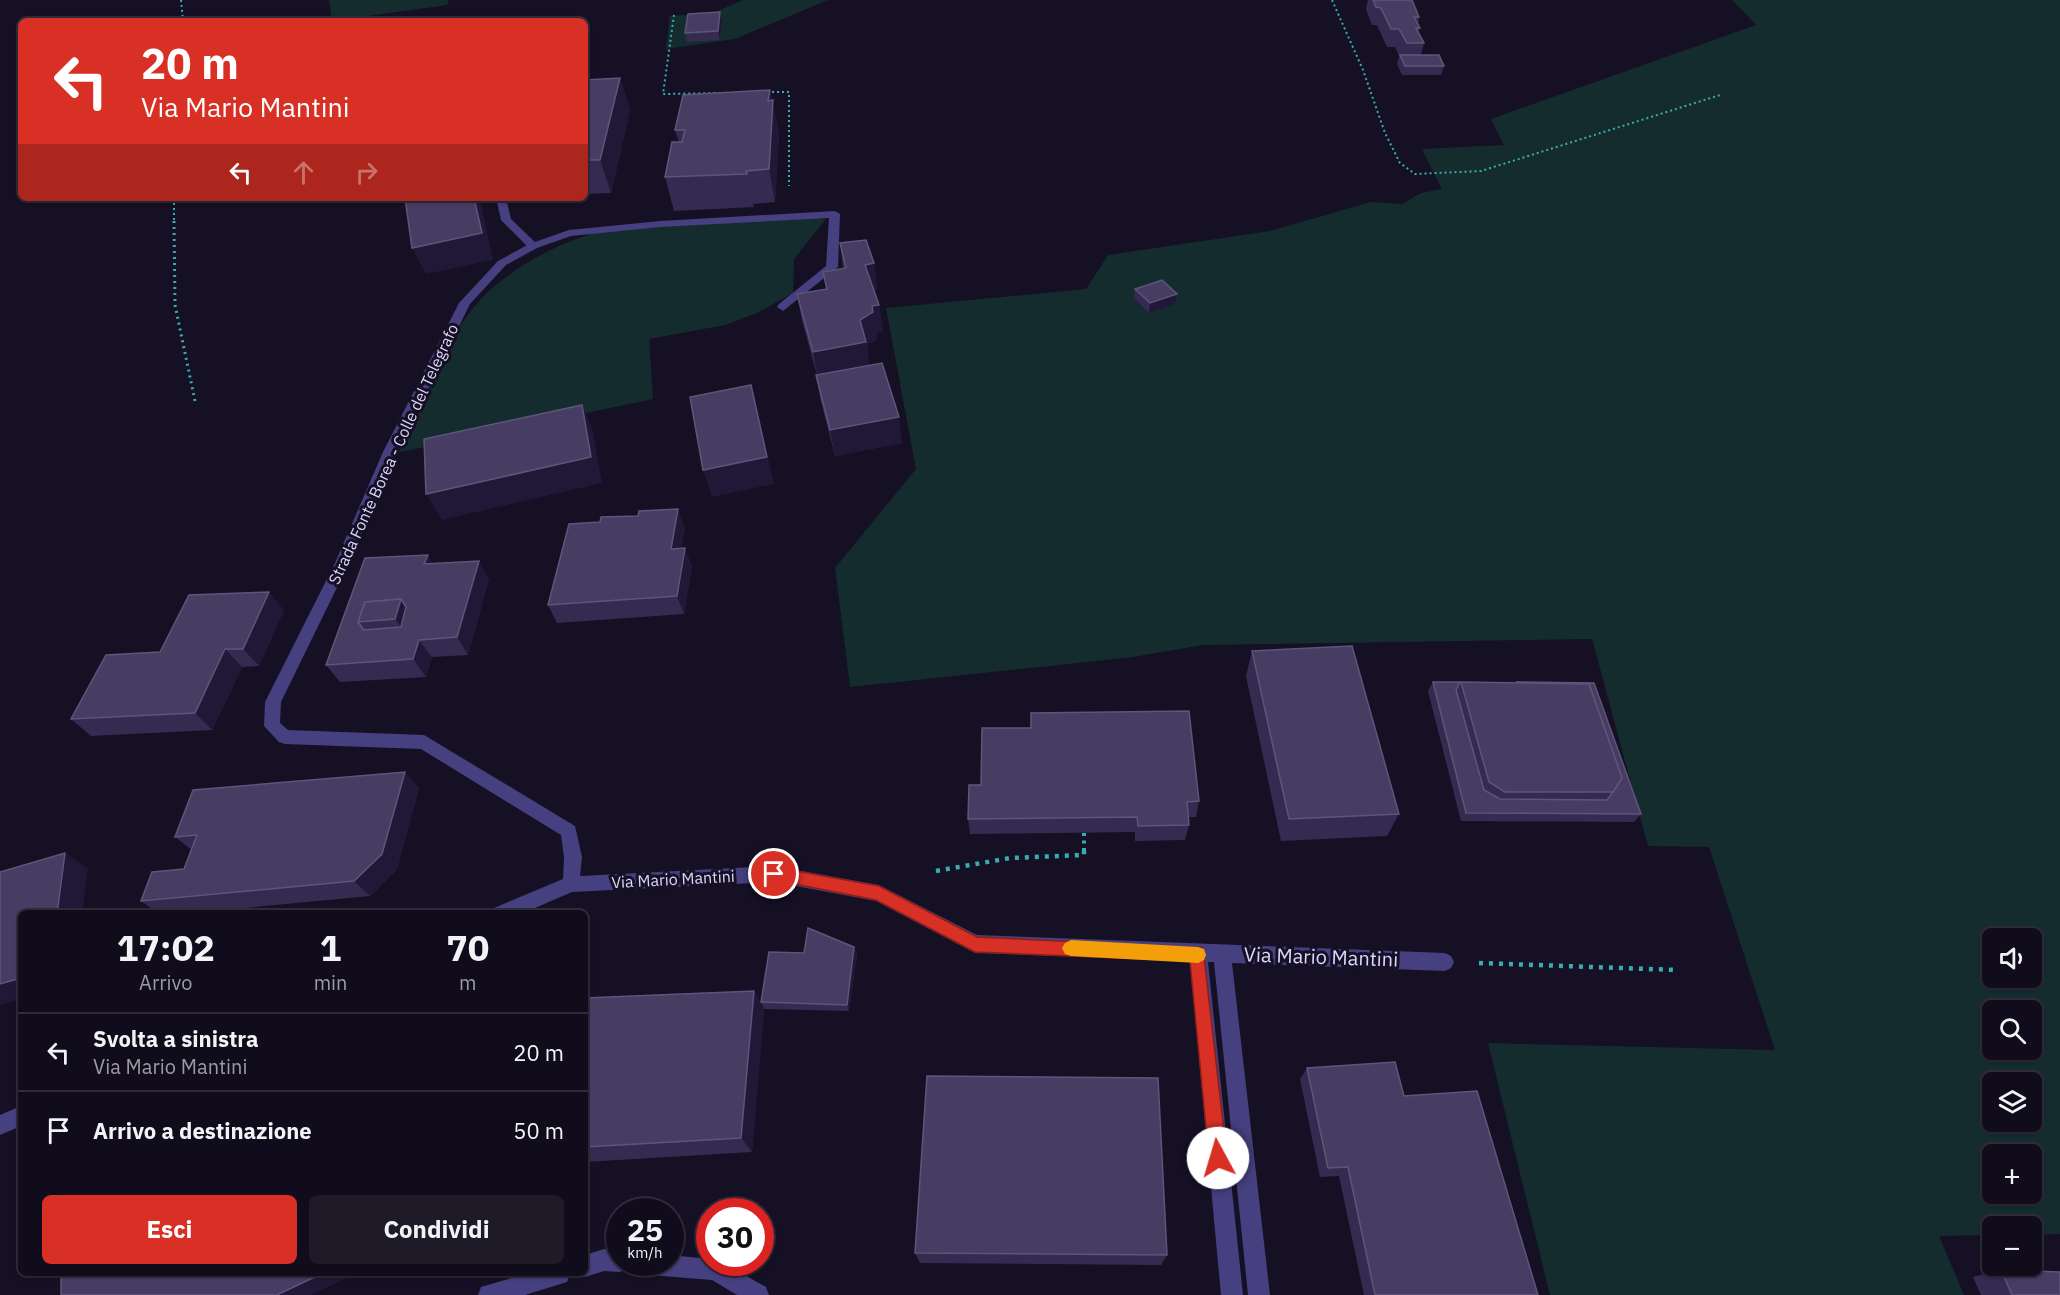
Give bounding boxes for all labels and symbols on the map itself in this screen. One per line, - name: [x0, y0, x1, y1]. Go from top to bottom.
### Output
- street label: Strada Fonte Borea - Colle del Telegrafo: [324, 320, 462, 587]
- pin: [748, 848, 799, 899]
- street label: Via Mario Mantini: [611, 866, 735, 892]
- street label: Via Mario Mantini: [1243, 940, 1399, 973]
- position arrow: [1186, 1126, 1250, 1190]
- speed limit sign: 30: [696, 1198, 774, 1276]

